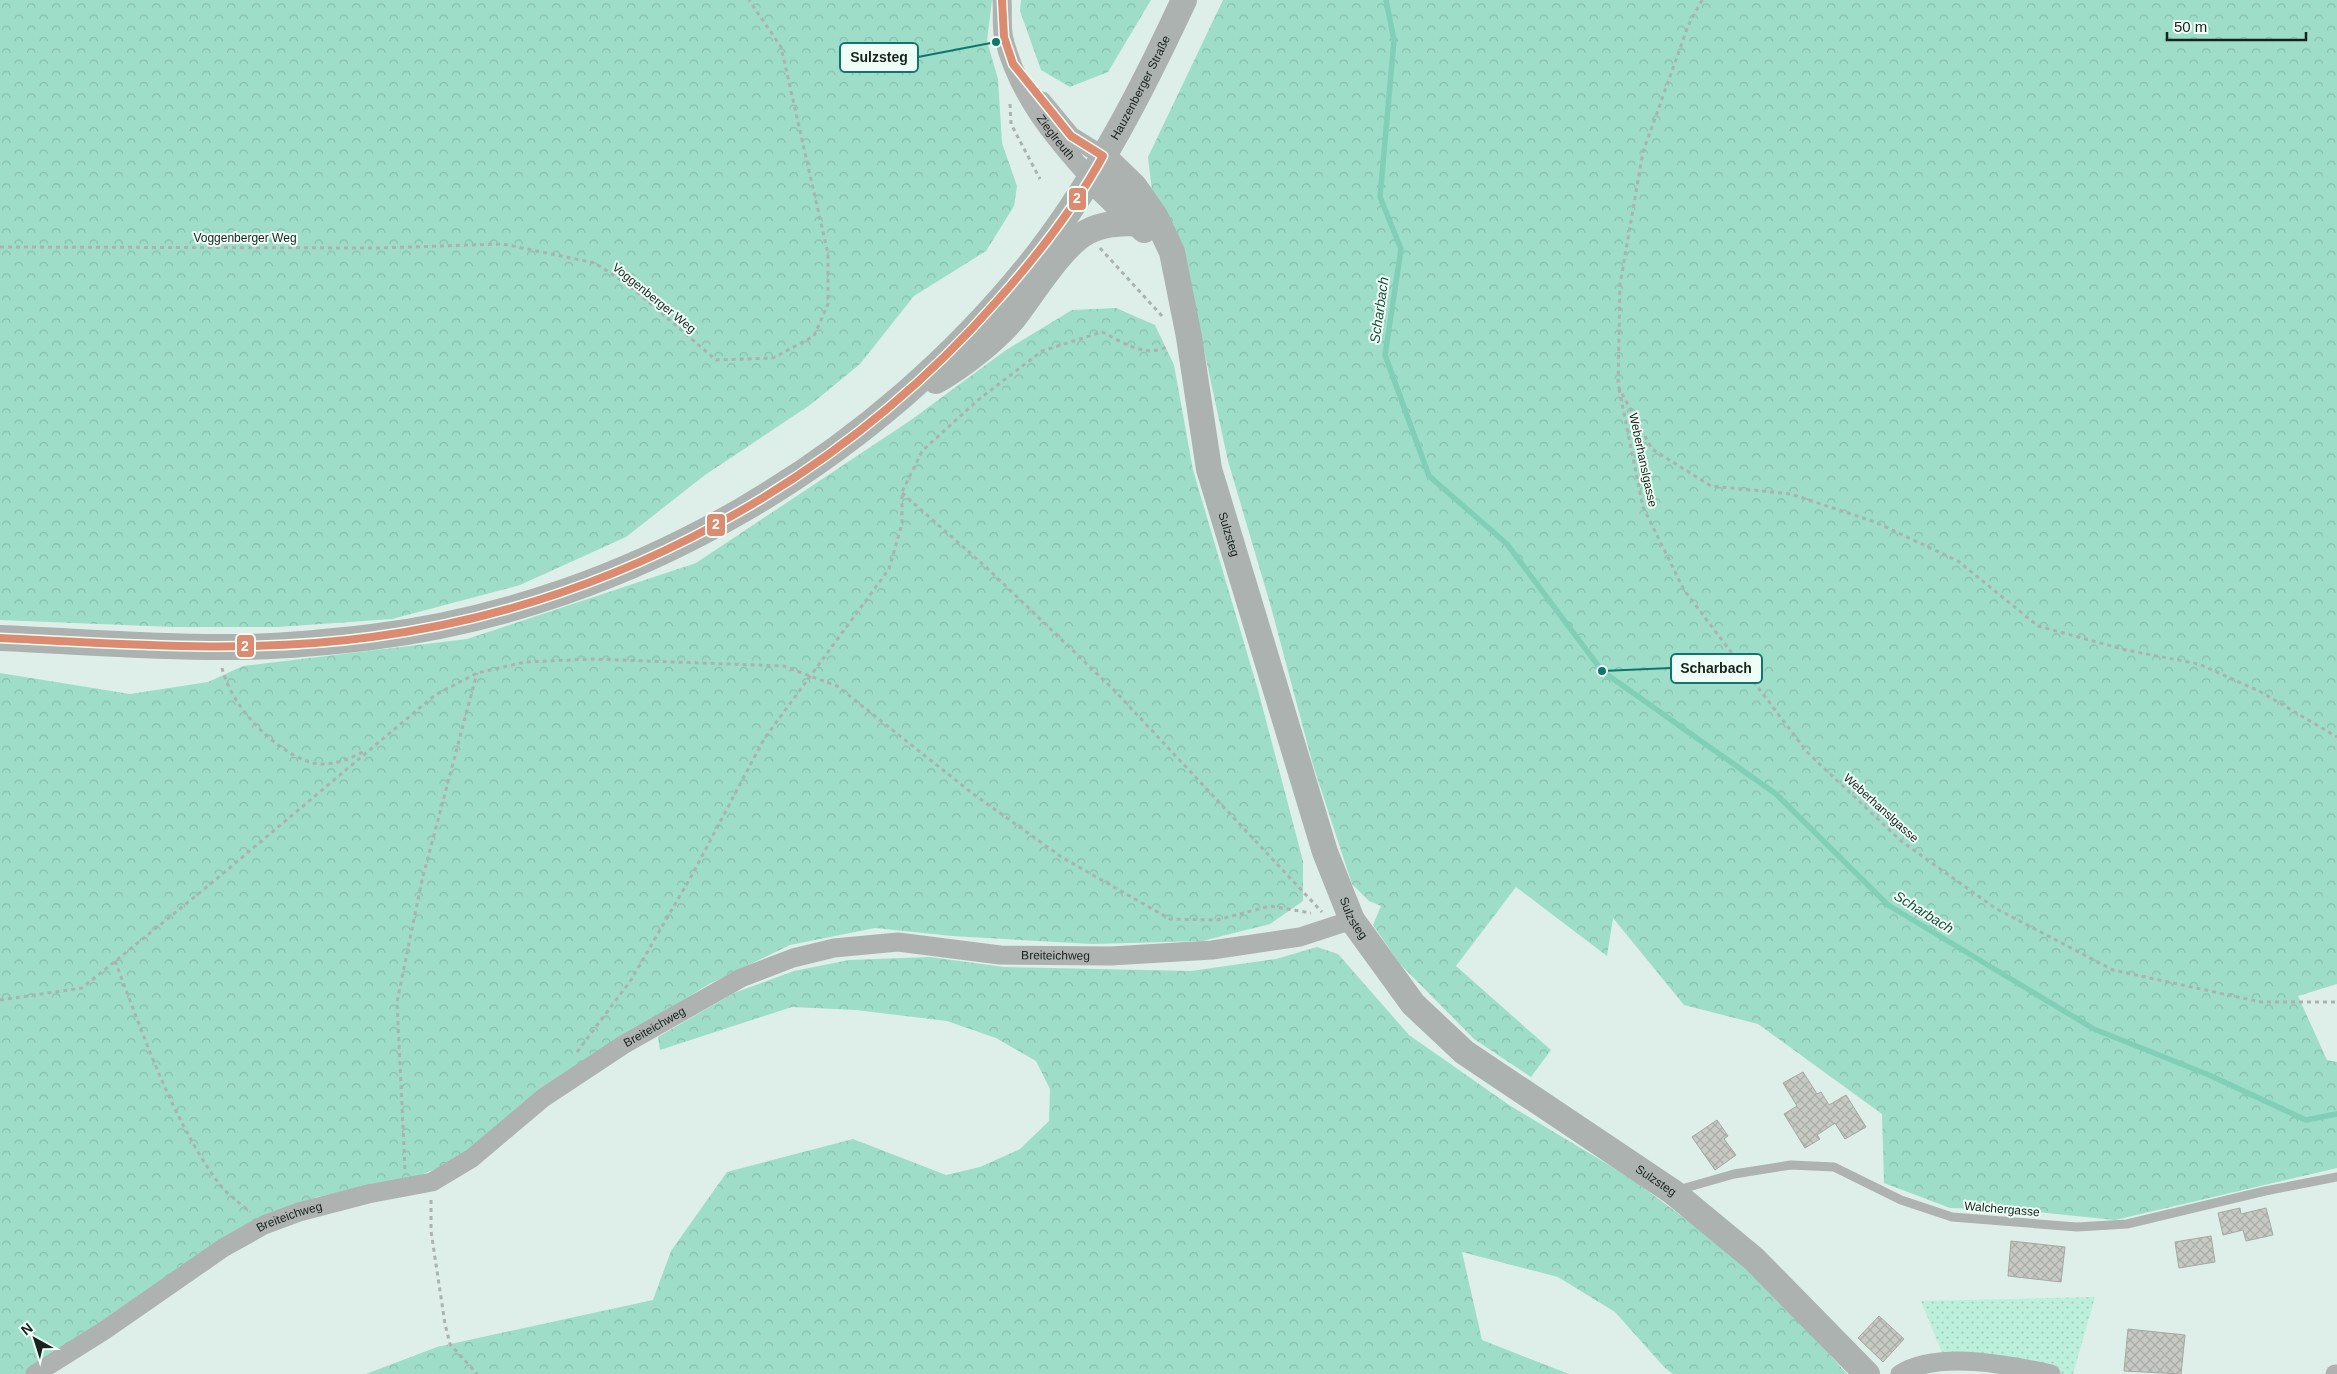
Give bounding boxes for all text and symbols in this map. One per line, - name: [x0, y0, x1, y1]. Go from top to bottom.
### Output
- scale bar: [2167, 10, 2306, 42]
- text: 50 m: [2174, 18, 2207, 35]
- street label: Hauzenberger Straße: [1108, 33, 1173, 142]
- callout: Sulzsteg: [840, 43, 918, 72]
- text: Sulzsteg: [850, 49, 908, 65]
- street label: Zieglreuth: [1034, 112, 1078, 163]
- line badge: 2: [1068, 187, 1087, 211]
- text: 2: [1073, 190, 1081, 206]
- street label: Voggenberger Weg: [193, 231, 297, 245]
- street label: Voggenberger Weg: [609, 260, 699, 336]
- water label: Scharbach: [1366, 276, 1392, 344]
- street label: Weberhanslgasse: [1626, 412, 1660, 509]
- street label: Sulzsteg: [1215, 510, 1242, 558]
- line badge: 2: [706, 513, 726, 537]
- text: 2: [712, 516, 720, 532]
- line badge: 2: [236, 634, 255, 658]
- text: 2: [241, 638, 249, 654]
- callout: Scharbach: [1671, 654, 1762, 683]
- text: Scharbach: [1680, 660, 1752, 676]
- street label: Weberhanslgasse: [1841, 771, 1922, 845]
- water label: Scharbach: [1891, 887, 1957, 937]
- street label: Sulzsteg: [1337, 895, 1371, 942]
- street label: Breiteichweg: [1021, 948, 1090, 963]
- street label: Breiteichweg: [621, 1004, 688, 1050]
- street label: Sulzsteg: [1633, 1162, 1679, 1199]
- street label: Breiteichweg: [254, 1199, 324, 1235]
- street label: Walchergasse: [1964, 1199, 2041, 1219]
- north arrow: [10, 1314, 60, 1364]
- text: N: [18, 1319, 36, 1338]

